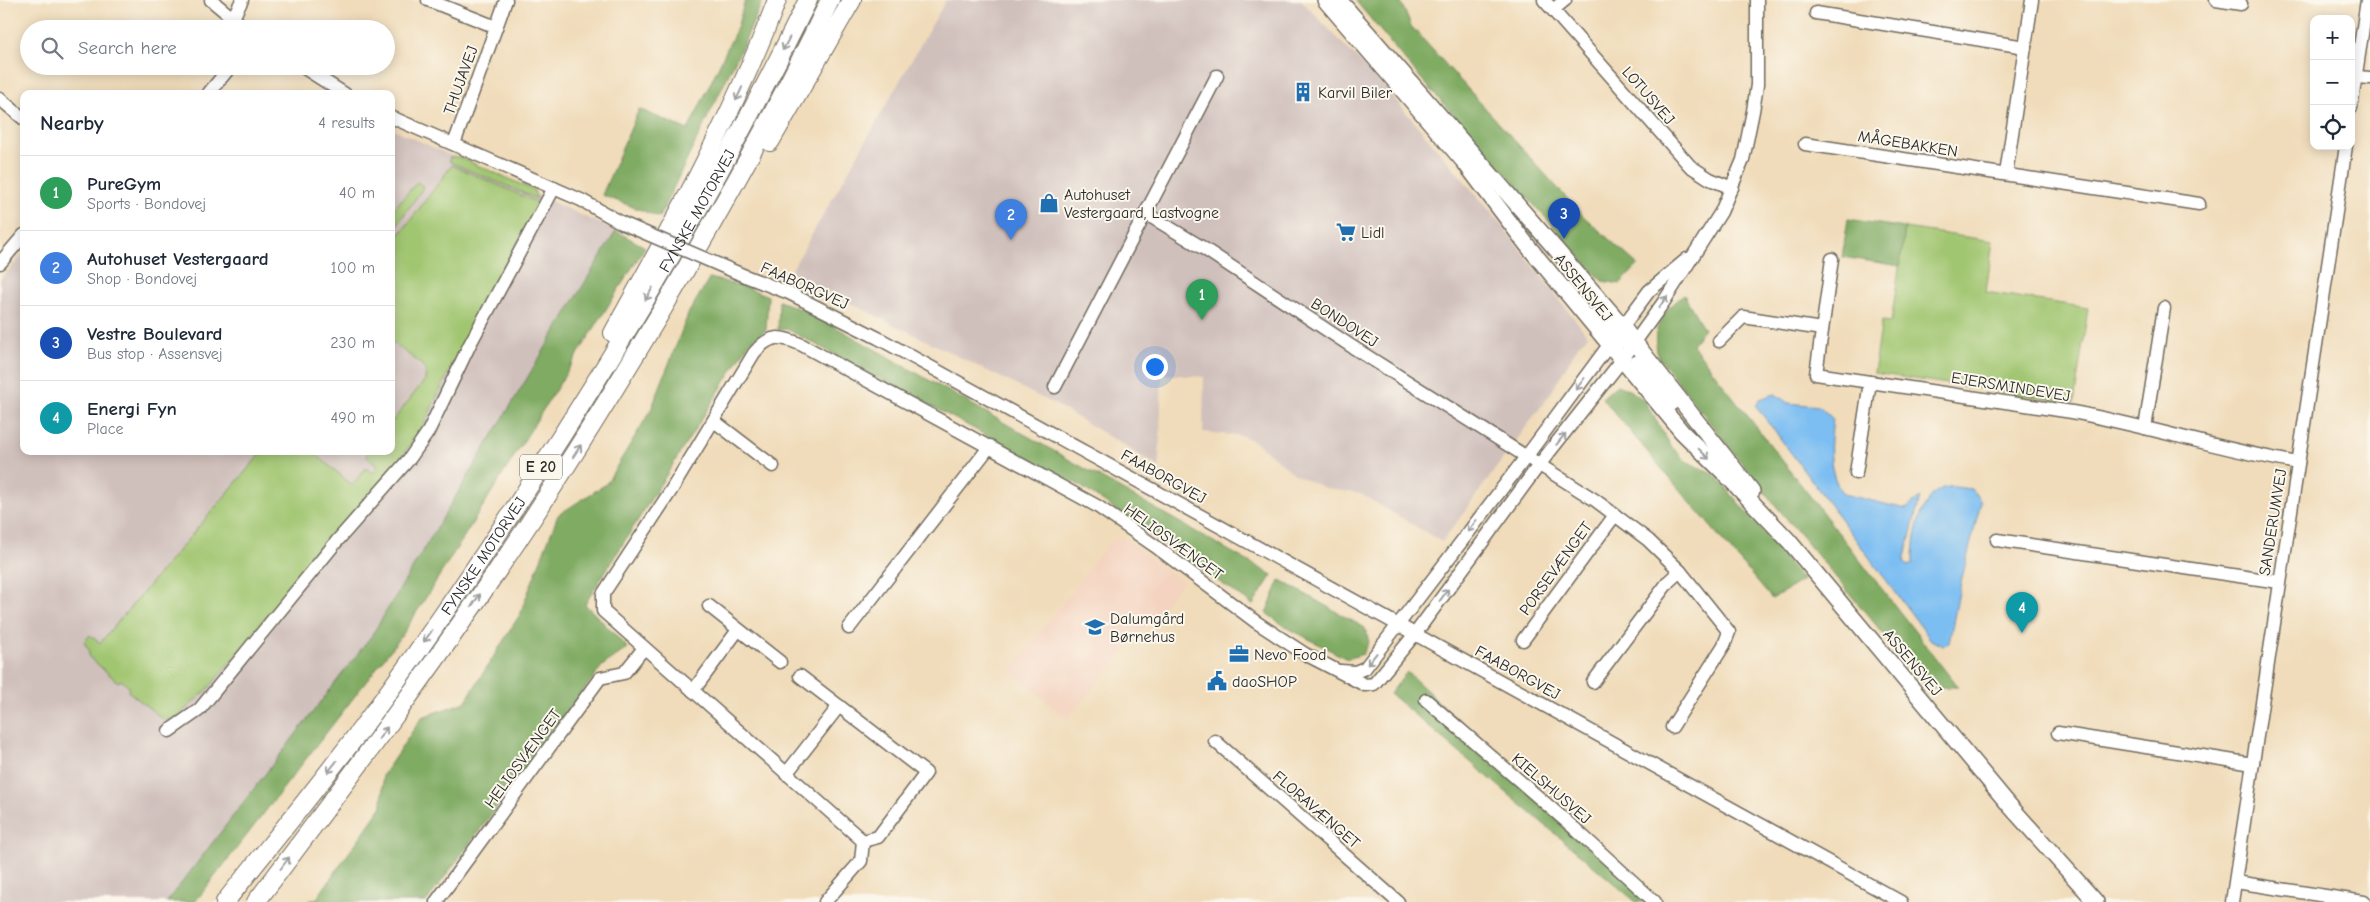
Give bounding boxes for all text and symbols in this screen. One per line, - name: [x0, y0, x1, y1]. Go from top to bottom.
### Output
- map controls: [2310, 15, 2355, 150]
- button: +: [2310, 15, 2355, 60]
- search box: [20, 20, 395, 75]
- icon: search: [38, 34, 66, 62]
- one-way arrow: [781, 36, 791, 51]
- text: Search here: [78, 37, 177, 59]
- street label: THUJAVEJ: [440, 43, 482, 117]
- button: −: [2310, 60, 2355, 105]
- street label: LOTUSVEJ: [1618, 63, 1678, 128]
- building icon: Karvil Biler: [1292, 81, 1314, 103]
- place label: Karvil Biler: [1318, 84, 1393, 102]
- one-way arrow: [733, 86, 743, 101]
- button: locate: [2310, 105, 2355, 150]
- text: Nearby: [40, 111, 104, 135]
- text: 4 results: [318, 114, 375, 132]
- street label: MÅGEBAKKEN: [1857, 126, 1959, 161]
- street label: FYNSKE MOTORVEJ: [656, 147, 739, 276]
- text: PureGym: [87, 173, 161, 195]
- text: 1: [53, 184, 59, 202]
- text: 40 m: [339, 184, 375, 202]
- place label: Autohuset Vestergaard, Lastvogne: [1064, 186, 1219, 222]
- shop icon: Autohuset Vestergaard, Lastvogne: [1038, 192, 1060, 214]
- text: Sports · Bondovej: [87, 195, 206, 213]
- pin: 3: [1548, 198, 1580, 239]
- pin: 2: [995, 199, 1027, 240]
- supermarket icon: Lidl: [1335, 221, 1357, 243]
- place label: Lidl: [1361, 224, 1385, 242]
- text: Autohuset Vestergaard: [87, 248, 269, 270]
- street label: ASSENSVEJ: [1551, 250, 1616, 325]
- street label: FAABORGVEJ: [758, 258, 851, 313]
- text: 2: [52, 259, 60, 277]
- text: 100 m: [331, 259, 375, 277]
- text: Shop · Bondovej: [87, 270, 197, 288]
- pin: 1: [1186, 279, 1218, 320]
- one-way arrow: [644, 286, 654, 300]
- street label: BONDOVEJ: [1308, 295, 1381, 351]
- one-way arrow: [1658, 296, 1668, 310]
- text: Vestre Boulevard: [87, 323, 222, 345]
- text: 3: [52, 334, 60, 352]
- text: 230 m: [330, 334, 375, 352]
- text: Bus stop · Assensvej: [87, 345, 223, 363]
- your location: [1142, 354, 1168, 380]
- street label: EJERSMINDEVEJ: [1950, 369, 2072, 405]
- one-way arrow: [1575, 377, 1586, 390]
- text: Energi Fyn: [87, 398, 177, 420]
- text: 4: [52, 409, 60, 427]
- text: 490 m: [330, 409, 375, 427]
- text: Place: [87, 420, 123, 438]
- one-way arrow: [1556, 432, 1567, 445]
- one-way arrow: [572, 444, 582, 458]
- street label: FAABORGVEJ: [1118, 446, 1209, 508]
- one-way arrow: [1698, 448, 1711, 460]
- road number: E 20: [520, 454, 562, 480]
- street label: SANDERUMVEJ: [2256, 467, 2290, 577]
- street label: FYNSKE MOTORVEJ: [438, 494, 530, 619]
- street label: HELIOSVÆNGET: [1120, 500, 1227, 584]
- street label: PORSEVÆNGET: [1516, 518, 1596, 619]
- one-way arrow: [1467, 519, 1478, 532]
- one-way arrow: [1439, 588, 1449, 602]
- pin: 4: [2006, 592, 2038, 633]
- one-way arrow: [471, 593, 481, 607]
- place label: Dalumgård Børnehus: [1110, 610, 1184, 646]
- school or university icon: Dalumgård Børnehus: [1084, 616, 1106, 638]
- street label: ASSENSVEJ: [1879, 626, 1945, 700]
- one-way arrow: [423, 629, 433, 643]
- street label: FAABORGVEJ: [1472, 642, 1563, 704]
- office icon: Nevo Food: [1228, 643, 1250, 665]
- place label: Nevo Food: [1254, 646, 1326, 664]
- one-way arrow: [1367, 652, 1378, 665]
- public building icon: daoSHOP: [1206, 670, 1228, 692]
- place label: daoSHOP: [1232, 673, 1297, 691]
- street label: HELIOSVÆNGET: [481, 705, 565, 812]
- one-way arrow: [378, 726, 388, 740]
- street label: KIELSHUSVEJ: [1508, 750, 1595, 828]
- one-way arrow: [327, 760, 337, 774]
- street label: FLORAVÆNGET: [1269, 767, 1364, 853]
- one-way arrow: [280, 857, 291, 870]

